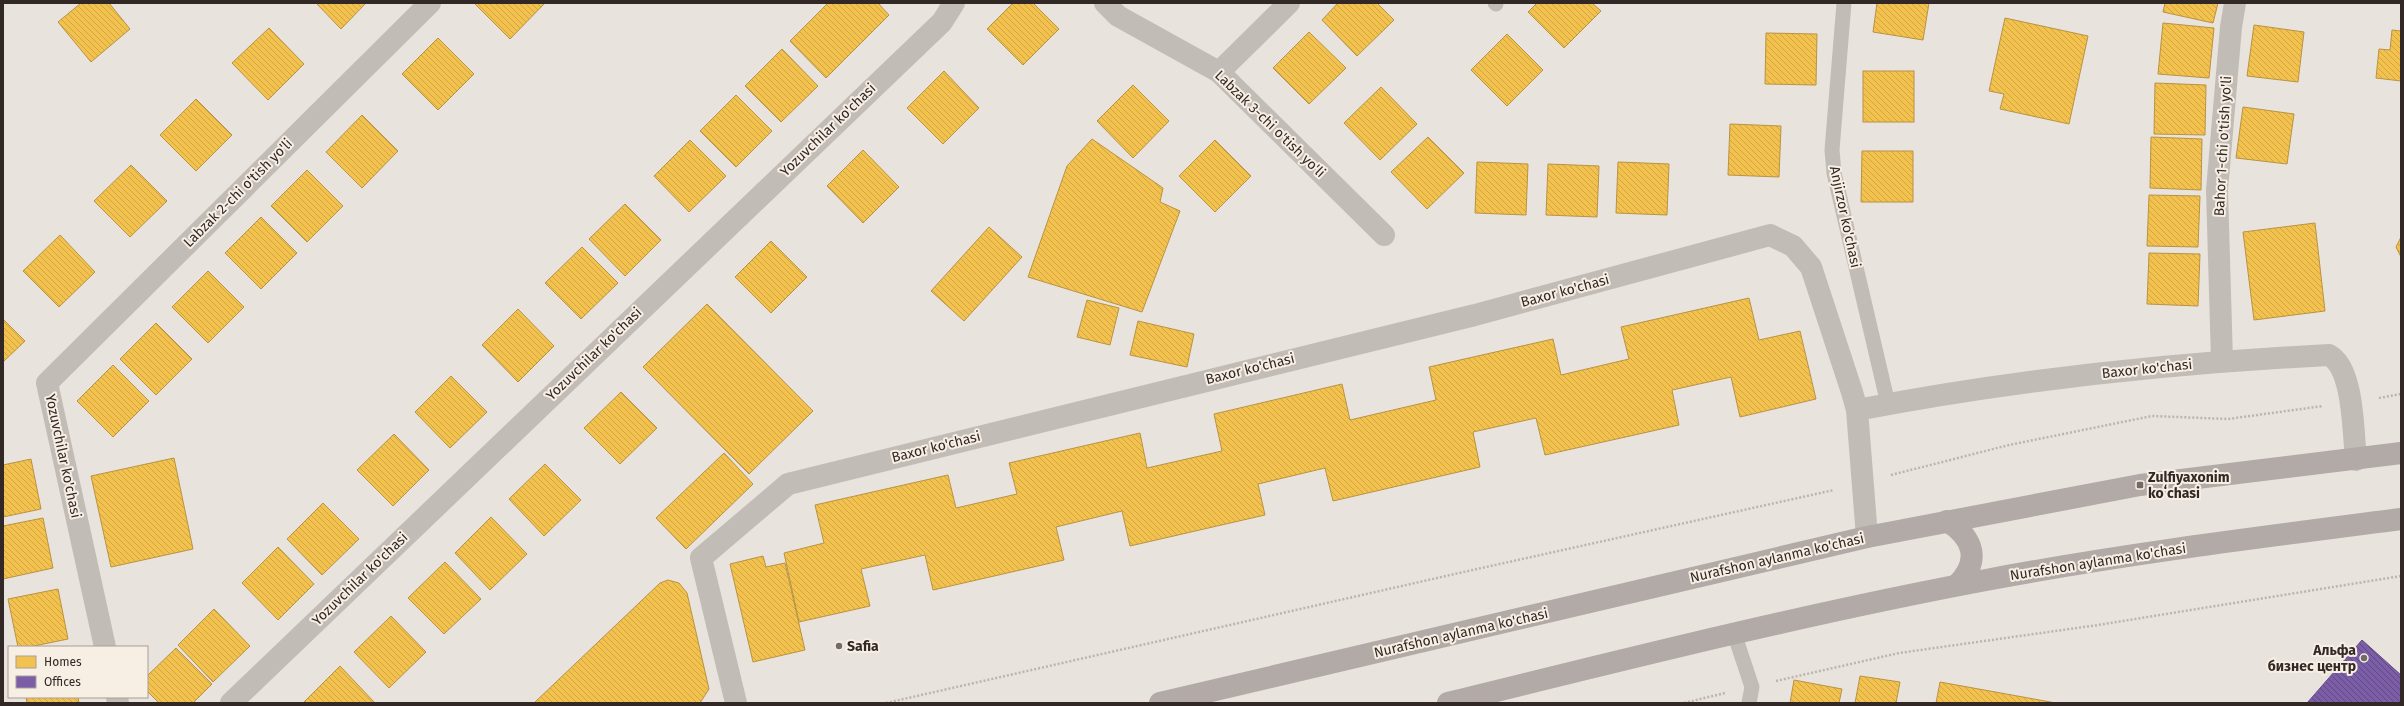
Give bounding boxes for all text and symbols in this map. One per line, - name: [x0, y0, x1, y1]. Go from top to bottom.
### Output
- street label: Labzak 3-chi o'tish yo'li: [1211, 67, 1329, 181]
- street label: Bahor 1-chi o'tish yo'li: [2211, 75, 2235, 217]
- street label: Yozuvchilar ko'chasi: [777, 80, 879, 180]
- street label: Labzak 2-chi o'tish yo'li: [180, 135, 296, 251]
- street label: Anjirzor ko'chasi: [1826, 165, 1864, 269]
- street label: Baxor ko'chasi: [1519, 271, 1611, 311]
- street label: Yozuvchilar ko'chasi: [543, 304, 645, 404]
- street label: Baxor ko'chasi: [1204, 350, 1296, 388]
- street label: Baxor ko'chasi: [2101, 356, 2193, 382]
- street label: Yozuvchilar ko'chasi: [42, 392, 84, 520]
- street label: Baxor ko'chasi: [890, 428, 982, 466]
- place label: Zulfiyaxonim koʻchasi: [2148, 469, 2230, 502]
- marker: Zulfiyaxonim koʻchasi: [2135, 480, 2145, 490]
- street label: Yozuvchilar ko'chasi: [309, 529, 411, 629]
- street label: Nurafshon aylanma ko'chasi: [1688, 530, 1866, 586]
- street label: Nurafshon aylanma ko'chasi: [2009, 540, 2187, 584]
- street label: Nurafshon aylanma ko'chasi: [1372, 605, 1550, 661]
- place label: Safia: [847, 638, 879, 655]
- marker: Safia: [834, 641, 844, 651]
- place label: Альфа бизнес центр: [2268, 642, 2356, 675]
- legend: [8, 646, 148, 698]
- marker: Альфа бизнес центр: [2359, 653, 2369, 663]
- text: Homes: [44, 655, 82, 669]
- text: Offices: [44, 675, 81, 689]

